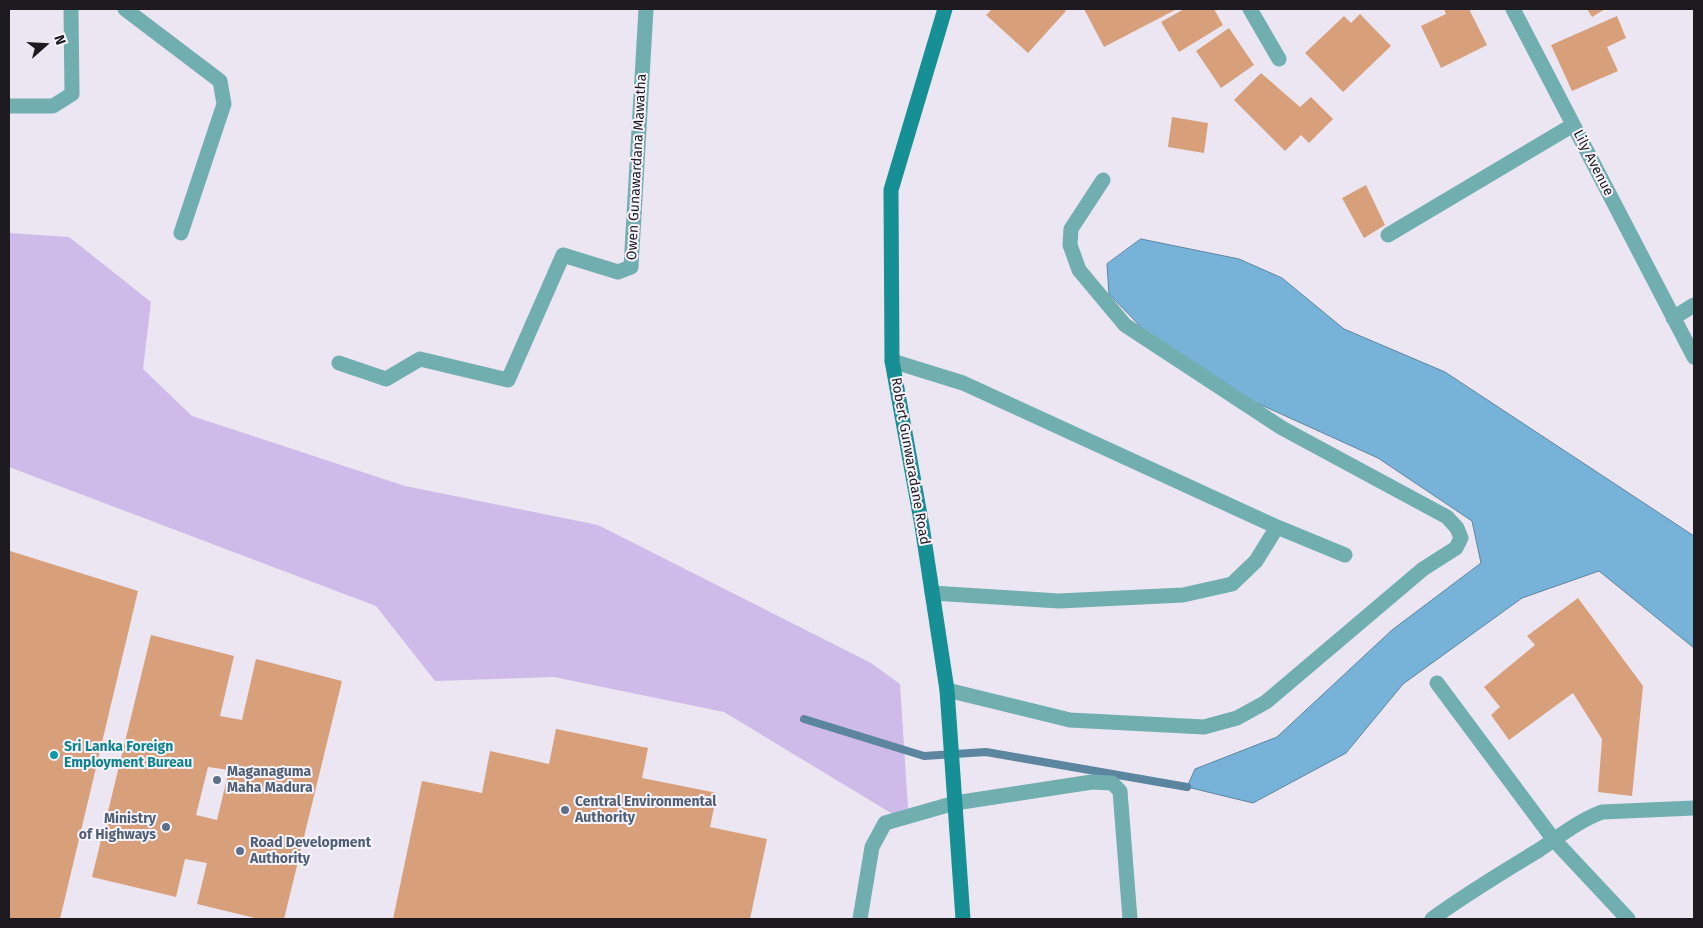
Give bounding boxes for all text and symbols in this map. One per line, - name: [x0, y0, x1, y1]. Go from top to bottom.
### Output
- north arrow: [20, 20, 70, 70]
- text: N: [50, 33, 69, 47]
- street label: Owen Gunawardana Mawatha: [624, 73, 650, 261]
- street label: Lily Avenue: [1569, 127, 1617, 199]
- street label: Robert Gunwaradane Road: [887, 376, 933, 546]
- place label: Sri Lanka Foreign Employment Bureau: [64, 739, 192, 772]
- marker: Sri Lanka Foreign Employment Bureau: [48, 749, 60, 761]
- place label: Maganaguma Maha Madura: [227, 764, 313, 796]
- marker: Maganaguma Maha Madura: [211, 774, 223, 786]
- place label: Central Environmental Authority: [575, 794, 716, 826]
- marker: Central Environmental Authority: [559, 804, 571, 816]
- place label: Ministry of Highways: [79, 811, 156, 844]
- marker: Ministry of Highways: [160, 821, 172, 833]
- place label: Road Development Authority: [250, 835, 371, 868]
- marker: Road Development Authority: [234, 845, 246, 857]

